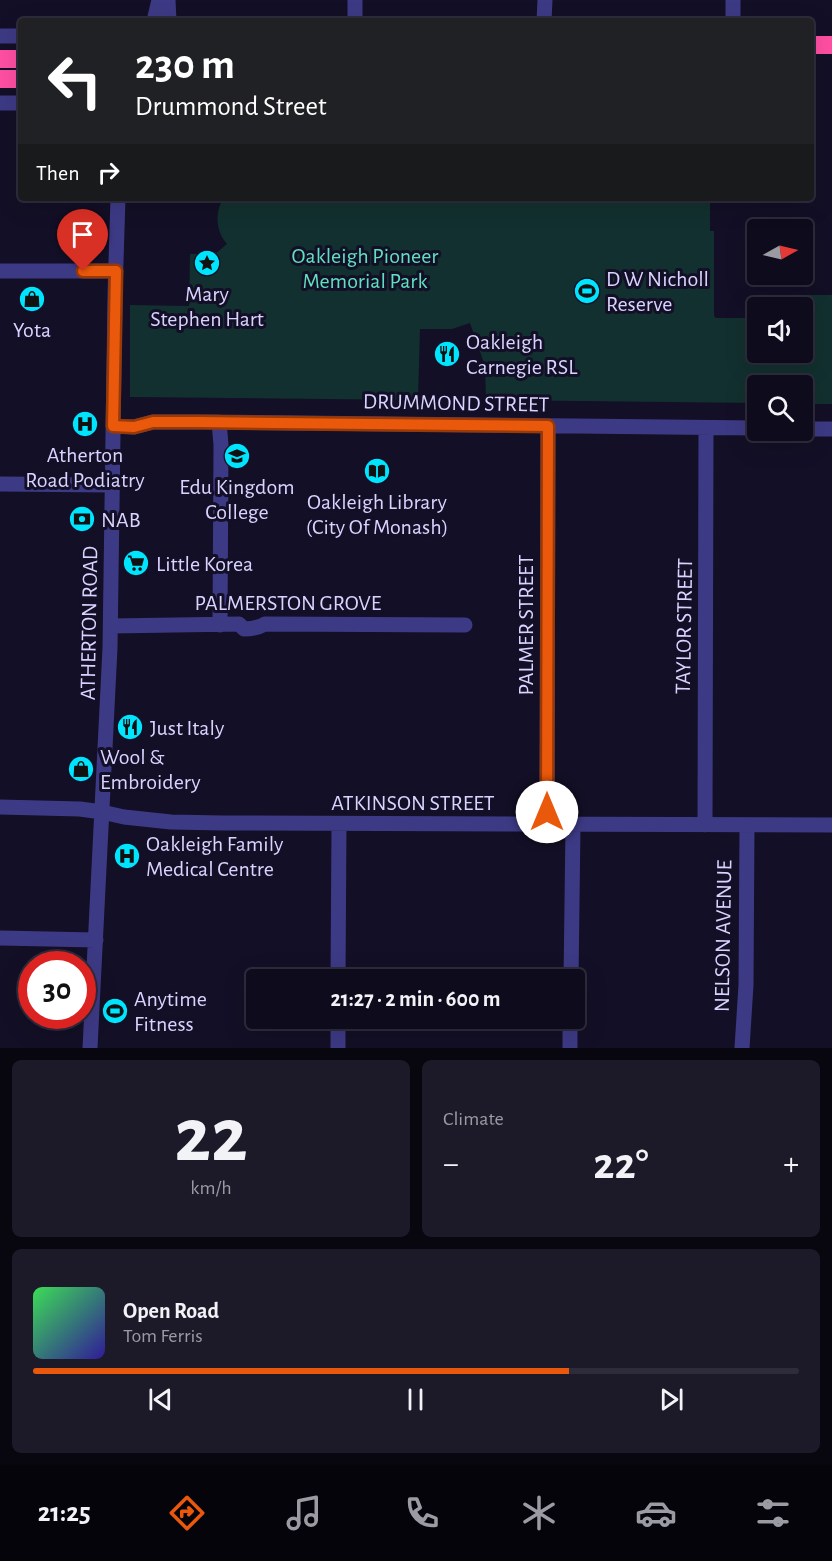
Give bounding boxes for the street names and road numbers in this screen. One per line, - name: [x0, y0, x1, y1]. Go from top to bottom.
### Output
- street label: DRUMMOND STREET: [363, 390, 550, 416]
- street label: ATHERTON ROAD: [77, 546, 101, 700]
- street label: PALMER STREET: [515, 554, 537, 696]
- street label: TAYLOR STREET: [672, 558, 696, 694]
- street label: PALMERSTON GROVE: [195, 592, 382, 614]
- street label: ATKINSON STREET: [331, 792, 495, 814]
- street label: NELSON AVENUE: [711, 859, 735, 1012]

